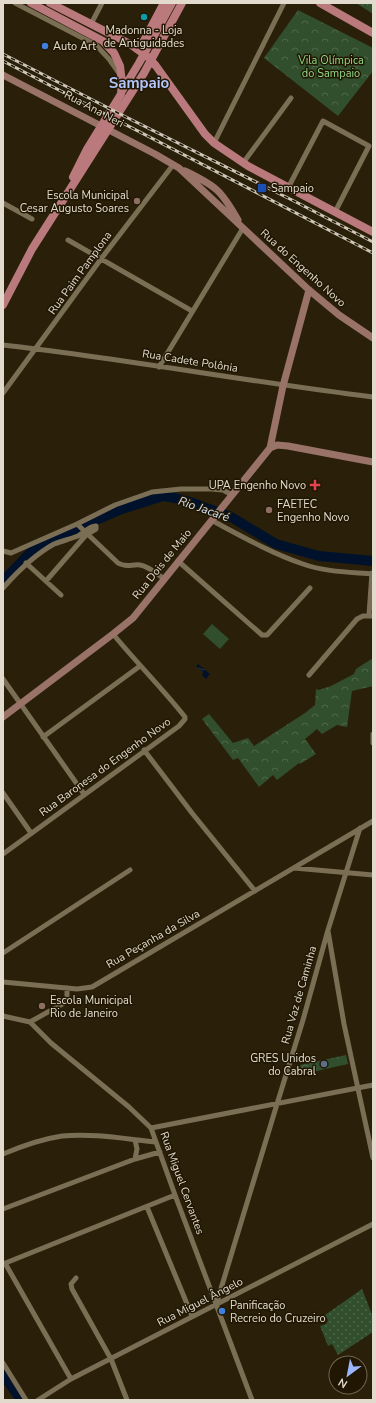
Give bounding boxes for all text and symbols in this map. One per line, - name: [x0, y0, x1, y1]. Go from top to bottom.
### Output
- marker: Madonna - Loja de Antiguidades: [139, 12, 149, 22]
- place label: Madonna - Loja de Antiguidades: [104, 23, 184, 51]
- place label: Auto Art: [53, 39, 96, 54]
- marker: Auto Art: [40, 41, 50, 51]
- park label: Vila Olímpica do Sampaio: [297, 53, 364, 81]
- district label: Sampaio: [109, 73, 170, 93]
- street label: Rua Ana Neri: [62, 87, 126, 131]
- place label: Sampaio: [271, 181, 314, 196]
- marker: Sampaio: [256, 182, 268, 194]
- place label: Escola Municipal Cesar Augusto Soares: [20, 188, 130, 216]
- marker: Escola Municipal Cesar Augusto Soares: [132, 196, 142, 206]
- street label: Rua do Engenho Novo: [257, 226, 349, 310]
- street label: Rua Paim Pamplona: [45, 228, 115, 318]
- street label: Rua Cadete Polônia: [141, 346, 239, 376]
- place label: UPA Engenho Novo: [209, 478, 306, 493]
- marker: UPA Engenho Novo: [309, 479, 321, 491]
- water label: Rio Jacaré: [176, 493, 232, 525]
- place label: FAETEC Engenho Novo: [277, 497, 349, 525]
- marker: FAETEC Engenho Novo: [264, 505, 274, 515]
- street label: Rua Dois de Maio: [129, 526, 195, 602]
- street label: Rua Baronesa do Engenho Novo: [36, 714, 174, 820]
- street label: Rua Peçanha da Silva: [103, 906, 203, 972]
- street label: Rua Vaz de Caminha: [278, 944, 320, 1046]
- place label: Escola Municipal Rio de Janeiro: [50, 993, 133, 1021]
- marker: Escola Municipal Rio de Janeiro: [37, 1001, 47, 1011]
- place label: GRES Unidos do Cabral: [250, 1051, 317, 1079]
- marker: GRES Unidos do Cabral: [319, 1059, 329, 1069]
- street label: Rua Miguel Cervantes: [156, 1130, 208, 1236]
- street label: Rua Miguel Ângelo: [154, 1273, 246, 1330]
- place label: Panificação Recreio do Cruzeiro: [230, 1298, 326, 1326]
- marker: Panificação Recreio do Cruzeiro: [217, 1306, 227, 1316]
- north arrow: [328, 1355, 368, 1395]
- text: N: [335, 1375, 350, 1392]

